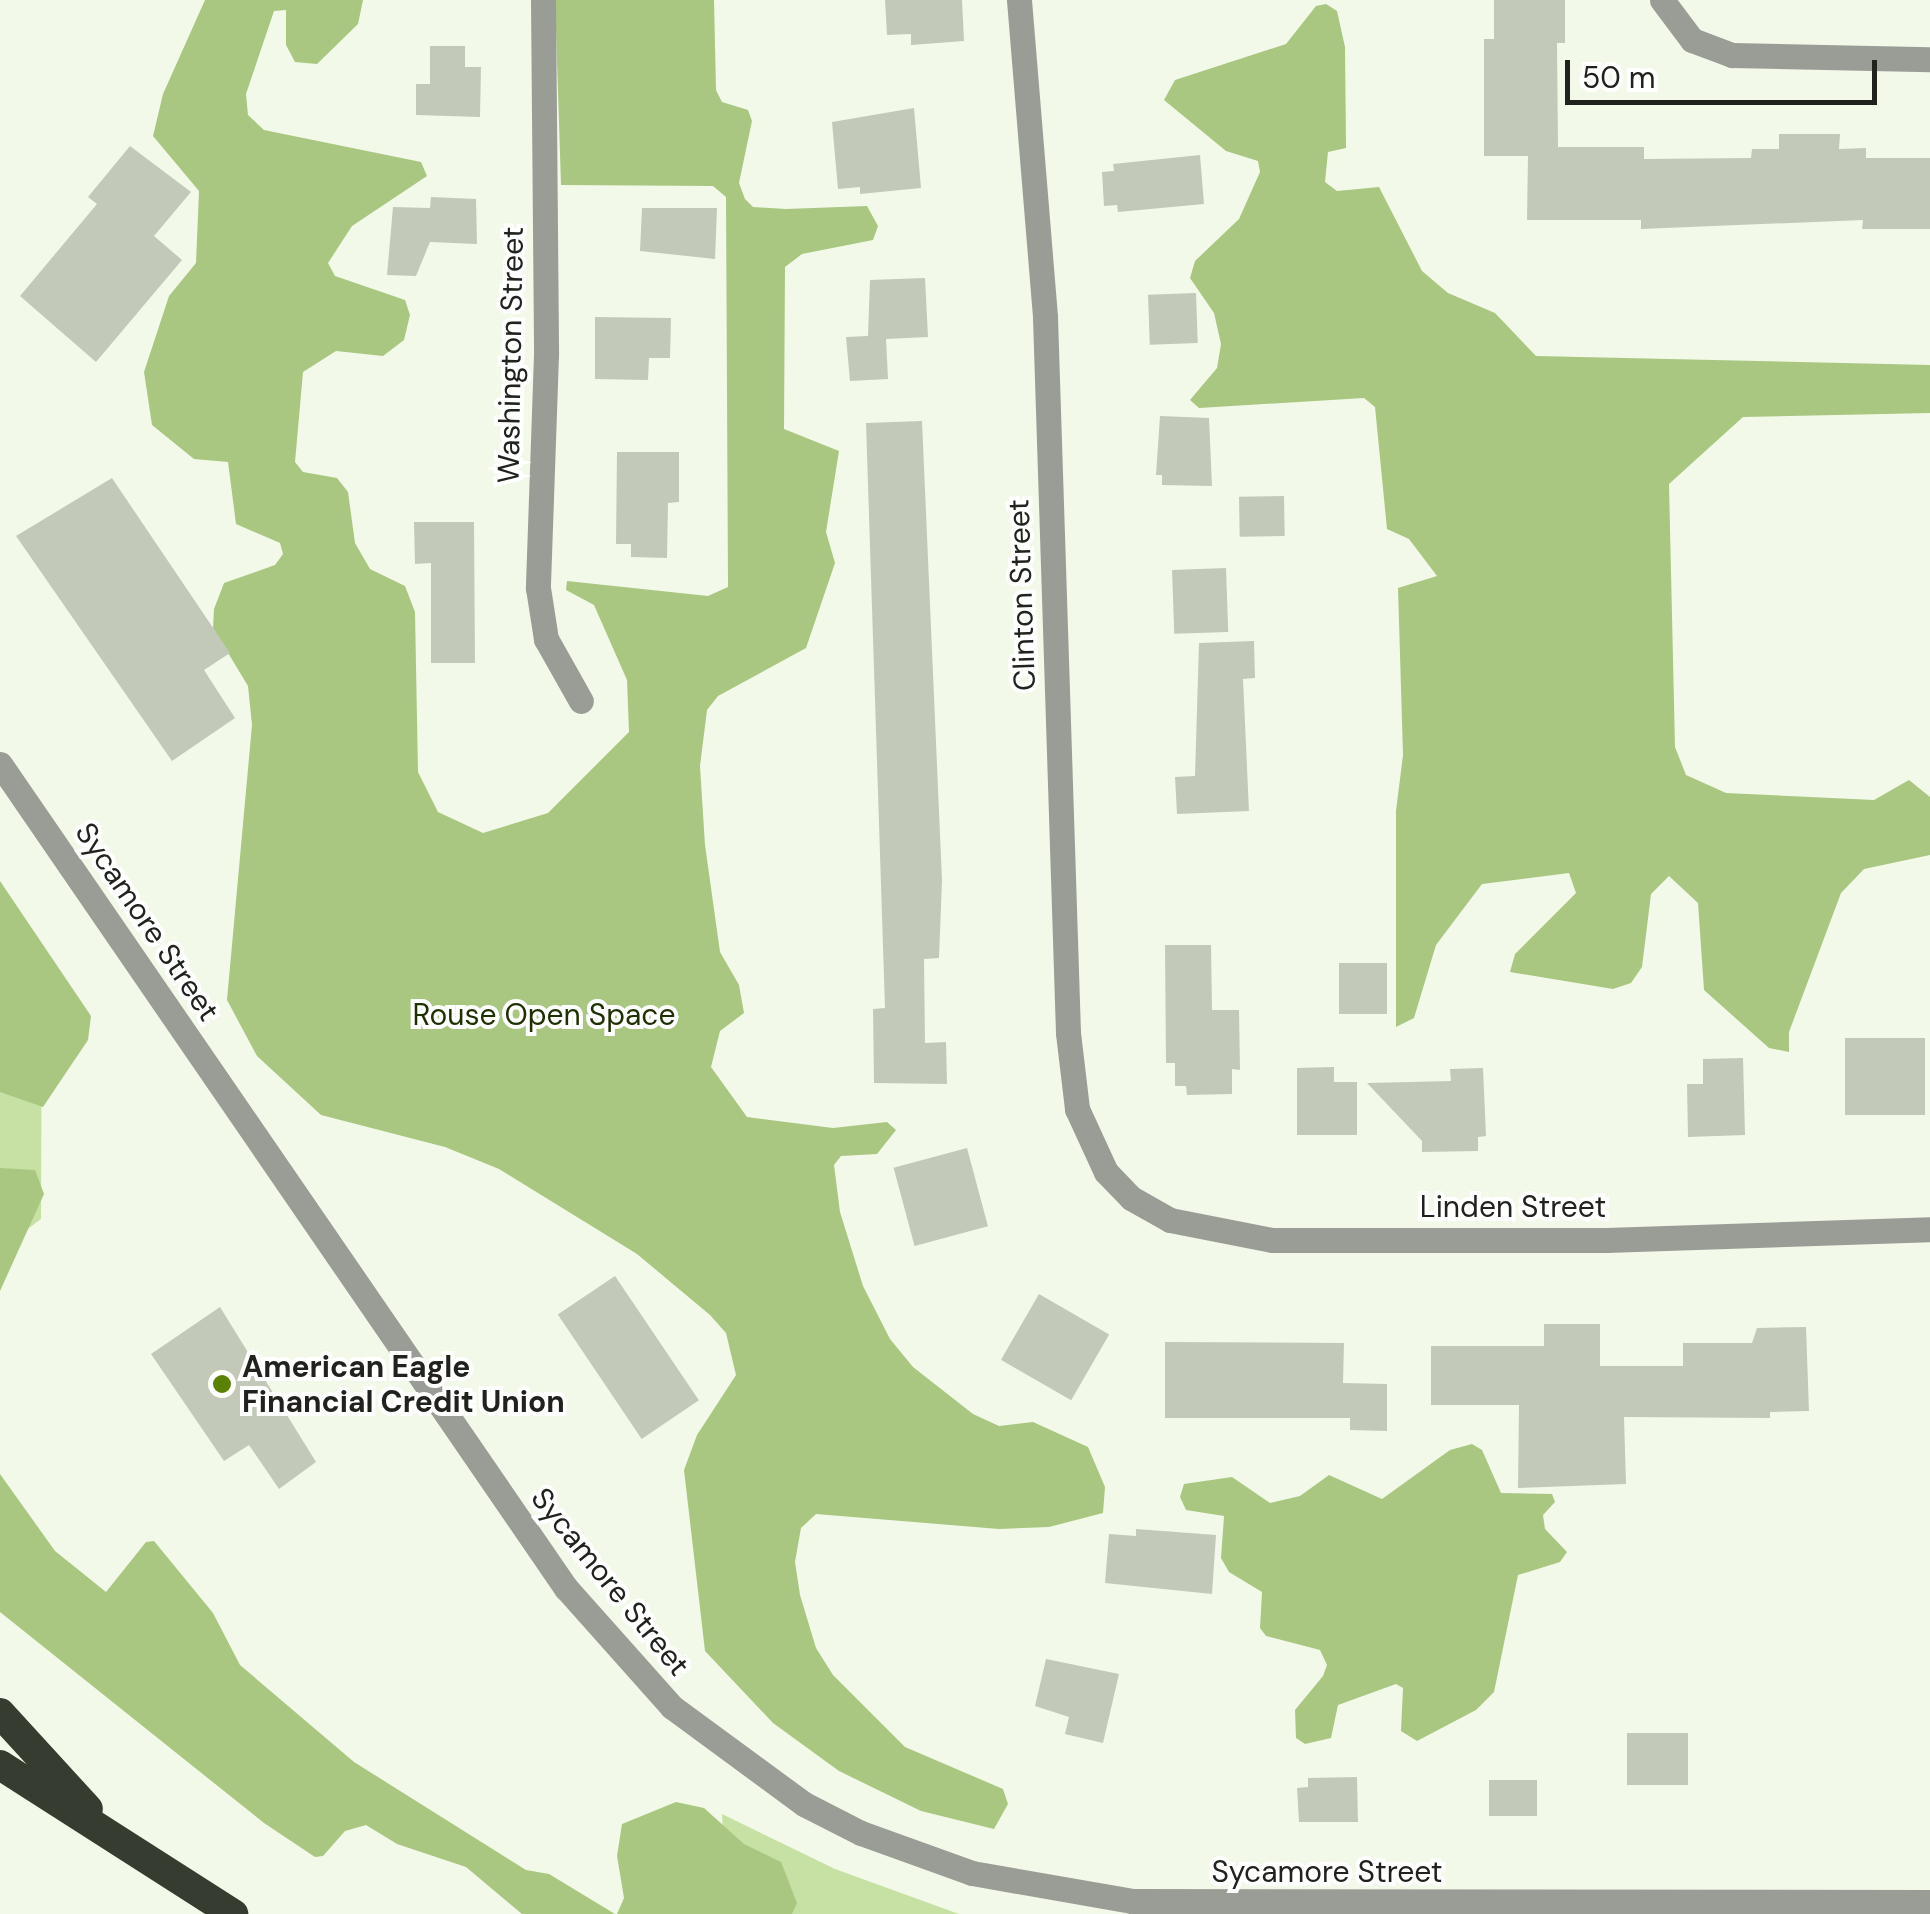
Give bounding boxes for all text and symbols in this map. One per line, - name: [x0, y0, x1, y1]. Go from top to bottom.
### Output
- scale bar: [1570, 40, 1882, 102]
- text: 50 m: [1582, 58, 1656, 97]
- street label: Washington Street: [491, 226, 531, 484]
- street label: Clinton Street: [1001, 498, 1043, 692]
- street label: Sycamore Street: [67, 816, 227, 1028]
- park label: Rouse Open Space: [413, 997, 675, 1033]
- street label: Linden Street: [1420, 1189, 1606, 1225]
- place label: American Eagle Financial Credit Union: [242, 1349, 565, 1420]
- marker: American Eagle Financial Credit Union: [211, 1373, 233, 1395]
- street label: Sycamore Street: [523, 1481, 697, 1683]
- street label: Sycamore Street: [1211, 1854, 1443, 1890]

